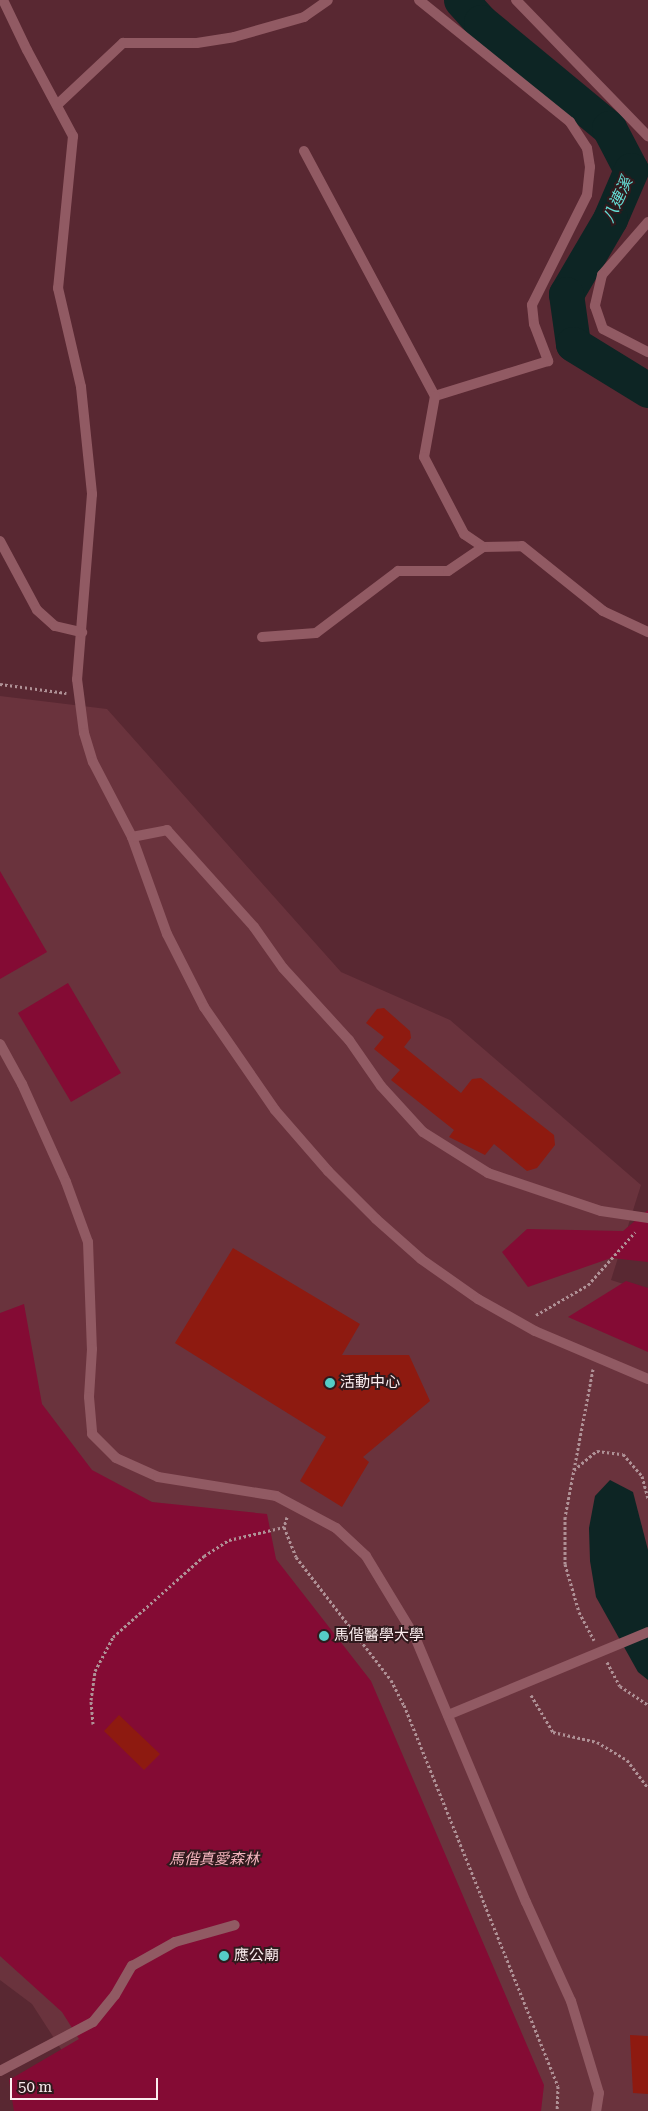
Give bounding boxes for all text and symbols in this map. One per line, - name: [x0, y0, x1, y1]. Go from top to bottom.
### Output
- water label: 八連溪: [599, 174, 637, 226]
- place label: 活動中心: [340, 1374, 400, 1392]
- marker: 活動中心: [324, 1377, 336, 1389]
- place label: 馬偕醫學大學: [334, 1627, 424, 1645]
- marker: 馬偕醫學大學: [318, 1630, 330, 1642]
- park label: 馬偕真愛森林: [169, 1851, 259, 1869]
- place label: 應公廟: [234, 1947, 279, 1965]
- marker: 應公廟: [218, 1950, 230, 1962]
- scale bar: [12, 2068, 160, 2100]
- text: 50 m: [18, 2078, 52, 2096]

